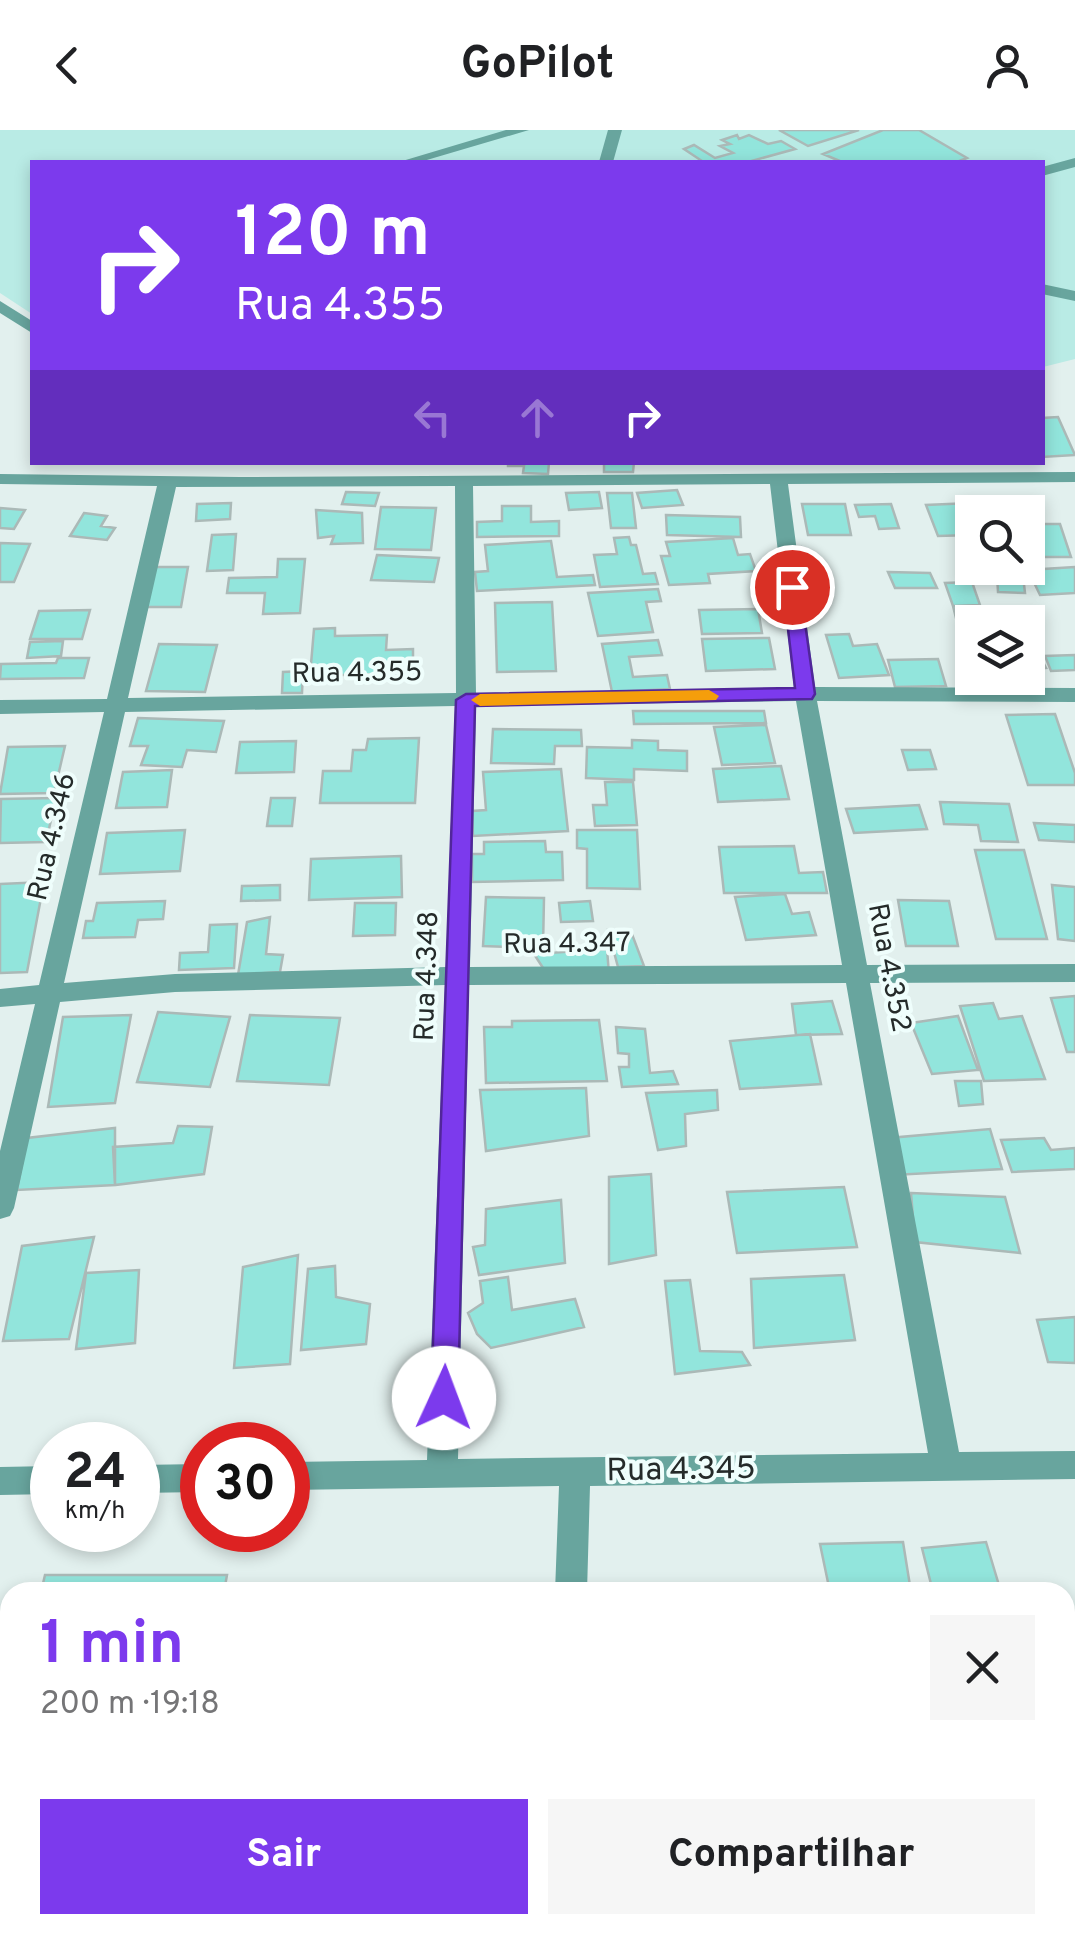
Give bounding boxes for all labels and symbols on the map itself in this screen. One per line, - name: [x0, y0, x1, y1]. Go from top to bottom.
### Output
- pin: [750, 545, 835, 630]
- street label: Rua 4.355: [291, 655, 423, 693]
- street label: Rua 4.346: [21, 770, 85, 904]
- street label: Rua 4.352: [858, 901, 918, 1035]
- street label: Rua 4.348: [408, 910, 448, 1042]
- street label: Rua 4.347: [503, 926, 631, 964]
- position arrow: [392, 1346, 496, 1450]
- speed limit sign: 30: [180, 1422, 310, 1552]
- street label: Rua 4.345: [606, 1450, 756, 1492]

